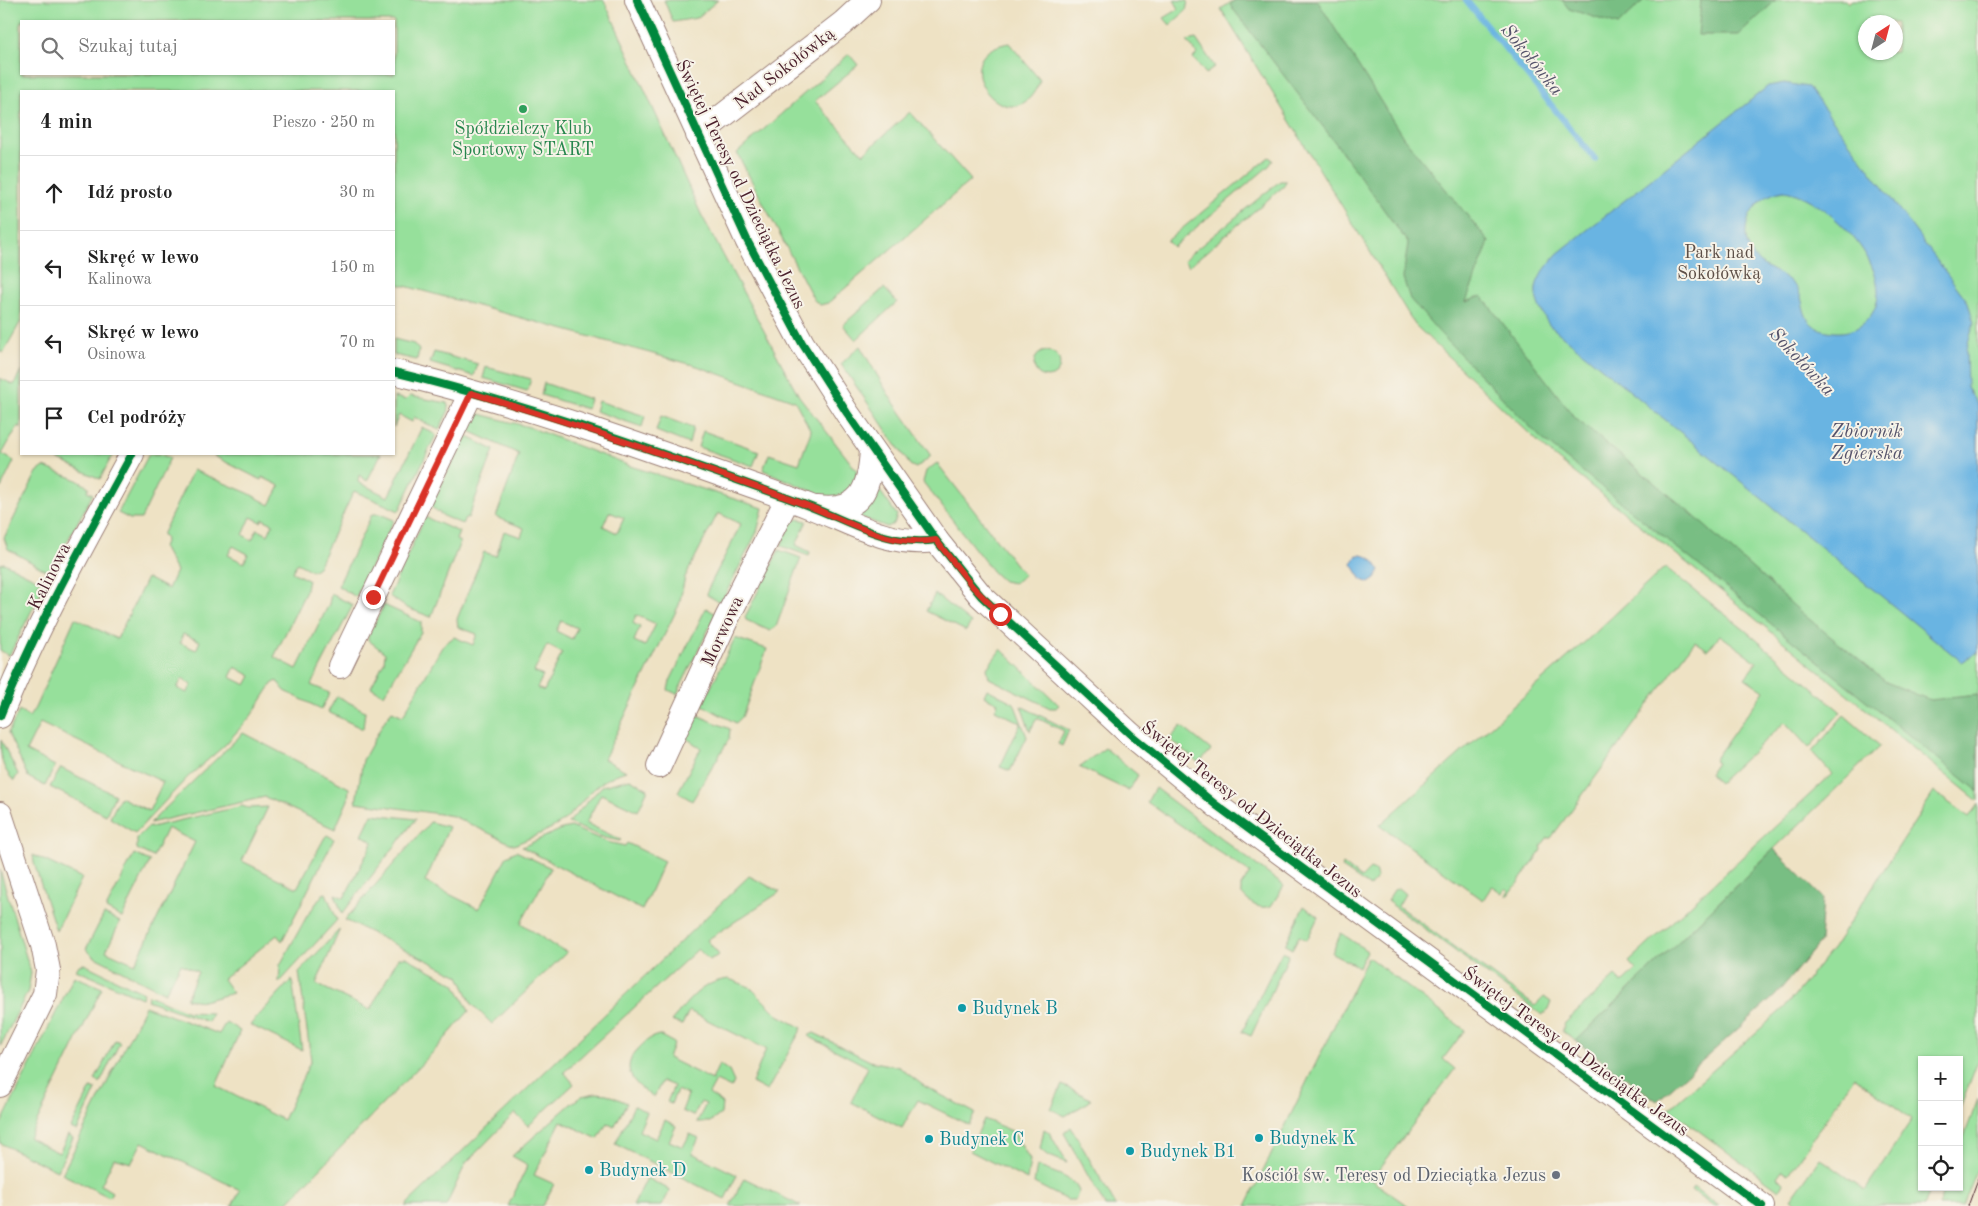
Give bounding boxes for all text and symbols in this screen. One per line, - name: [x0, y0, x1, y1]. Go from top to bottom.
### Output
- north arrow: [1858, 15, 1903, 60]
- search box: [20, 20, 395, 75]
- water label: Sokołówka: [1497, 21, 1566, 100]
- street label: Nad Sokołówką: [731, 24, 838, 113]
- icon: search: [38, 34, 66, 62]
- text: Szukaj tutaj: [78, 38, 178, 57]
- street label: Świętej Teresy od Dzieciątka Jezus: [672, 55, 813, 312]
- marker: Spółdzielczy Klub Sportowy START: [517, 103, 529, 115]
- text: 4 min: [40, 112, 93, 133]
- text: Pieszo · 250 m: [272, 115, 375, 131]
- place label: Spółdzielczy Klub Sportowy START: [452, 120, 594, 159]
- icon: ahead: [40, 179, 68, 207]
- text: Idź prosto: [87, 184, 172, 203]
- text: 30 m: [339, 185, 375, 201]
- park label: Park nad Sokołówką: [1677, 244, 1761, 283]
- text: Skręć w lewo: [87, 249, 199, 268]
- icon: left: [40, 254, 68, 282]
- text: 150 m: [330, 260, 375, 276]
- text: Kalinowa: [87, 272, 152, 288]
- text: Skręć w lewo: [87, 324, 199, 343]
- water label: Sokołówka: [1765, 325, 1837, 401]
- icon: left: [40, 329, 68, 357]
- text: 70 m: [339, 335, 375, 351]
- text: Osinowa: [87, 347, 146, 363]
- icon: arrive: [40, 404, 68, 432]
- text: Cel podróży: [87, 409, 186, 428]
- water label: Zbiornik Zgierska: [1831, 423, 1903, 464]
- street label: Kalinowa: [25, 540, 74, 613]
- route end: [362, 586, 385, 609]
- street label: Morwowa: [699, 593, 747, 669]
- route start: [989, 603, 1012, 626]
- street label: Świętej Teresy od Dzieciątka Jezus: [1138, 714, 1368, 902]
- street label: Świętej Teresy od Dzieciątka Jezus: [1459, 960, 1695, 1140]
- place label: Budynek B: [972, 1000, 1058, 1018]
- marker: Budynek B: [956, 1002, 968, 1014]
- map controls: [1918, 1056, 1963, 1191]
- button: +: [1918, 1056, 1963, 1101]
- button: −: [1918, 1101, 1963, 1146]
- place label: Budynek K: [1269, 1130, 1356, 1148]
- place label: Budynek C: [939, 1131, 1024, 1149]
- marker: Budynek K: [1253, 1132, 1265, 1144]
- marker: Budynek C: [923, 1133, 935, 1145]
- place label: Budynek B1: [1140, 1143, 1236, 1161]
- marker: Budynek B1: [1124, 1145, 1136, 1157]
- button: locate: [1918, 1146, 1963, 1191]
- place label: Budynek D: [599, 1162, 686, 1180]
- marker: Budynek D: [583, 1164, 595, 1176]
- place label: Kościół św. Teresy od Dzieciątka Jezus: [1241, 1167, 1546, 1185]
- marker: Kościół św. Teresy od Dzieciątka Jezus: [1550, 1169, 1562, 1181]

